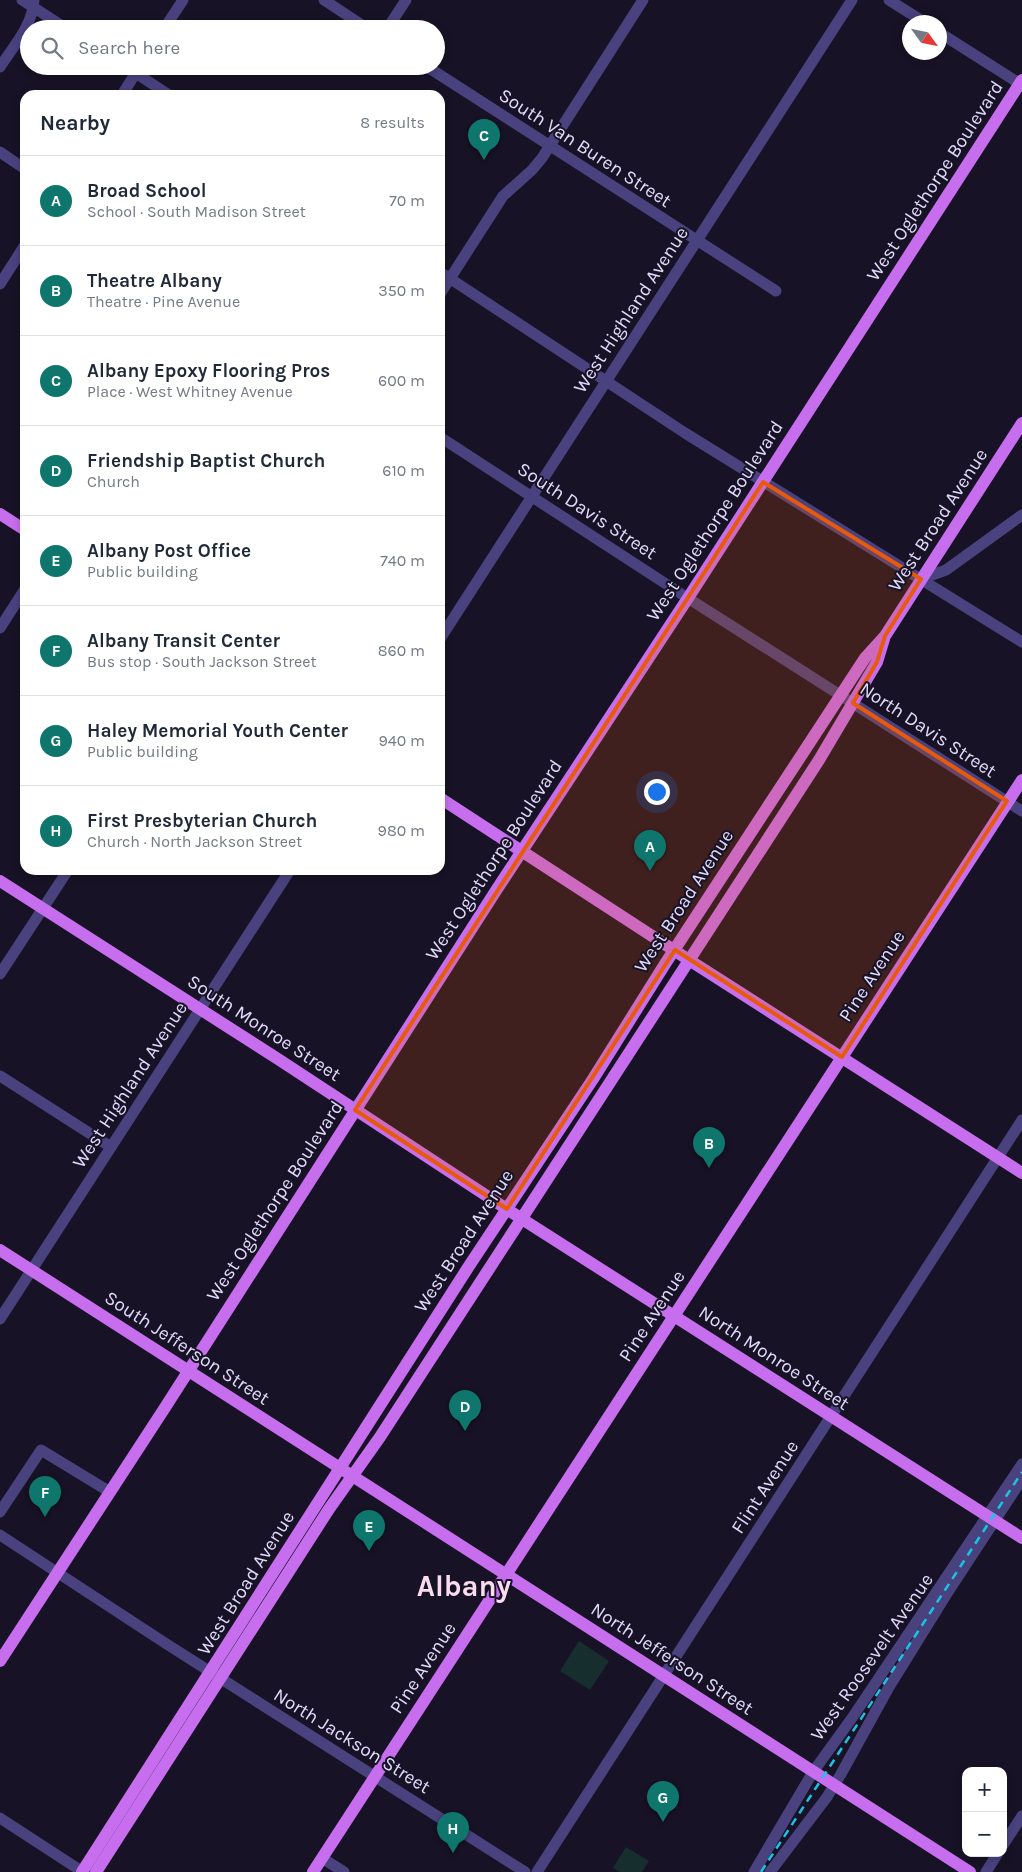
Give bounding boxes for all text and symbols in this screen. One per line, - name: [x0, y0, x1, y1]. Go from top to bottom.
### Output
- north arrow: [902, 15, 947, 60]
- search box: [20, 20, 445, 75]
- icon: search: [38, 34, 66, 62]
- text: Search here: [78, 37, 180, 59]
- street label: West Oglethorpe Boulevard: [862, 77, 1008, 285]
- street label: South Van Buren Street: [495, 84, 675, 212]
- text: Nearby: [40, 111, 110, 135]
- text: 8 results: [360, 113, 425, 132]
- pin: C: [468, 119, 500, 160]
- text: Broad School: [87, 180, 206, 202]
- text: A: [51, 191, 61, 210]
- text: 70 m: [389, 191, 425, 210]
- text: School · South Madison Street: [87, 202, 306, 221]
- street label: West Highland Avenue: [569, 223, 693, 397]
- text: Theatre Albany: [87, 270, 222, 292]
- text: B: [51, 281, 61, 300]
- text: 350 m: [378, 281, 425, 300]
- text: Theatre · Pine Avenue: [87, 292, 240, 311]
- text: Albany Epoxy Flooring Pros: [87, 360, 330, 382]
- text: C: [51, 371, 61, 390]
- text: 600 m: [378, 371, 425, 390]
- text: Place · West Whitney Avenue: [87, 382, 293, 401]
- street label: West Oglethorpe Boulevard: [642, 417, 788, 625]
- street label: West Broad Avenue: [884, 445, 992, 595]
- text: Friendship Baptist Church: [87, 450, 325, 472]
- street label: South Davis Street: [513, 458, 661, 564]
- text: D: [51, 461, 61, 480]
- text: 610 m: [382, 461, 425, 480]
- text: Church: [87, 472, 140, 491]
- text: Albany Post Office: [87, 540, 251, 562]
- text: E: [51, 551, 61, 570]
- text: 740 m: [380, 551, 425, 570]
- text: Public building: [87, 562, 198, 581]
- text: Albany Transit Center: [87, 630, 280, 652]
- text: F: [52, 641, 60, 660]
- text: 860 m: [378, 641, 425, 660]
- text: Bus stop · South Jackson Street: [87, 652, 316, 671]
- street label: North Davis Street: [856, 678, 1000, 782]
- text: Haley Memorial Youth Center: [87, 720, 348, 742]
- text: G: [51, 731, 61, 750]
- text: 940 m: [379, 731, 425, 750]
- text: Public building: [87, 742, 198, 761]
- street label: West Oglethorpe Boulevard: [421, 756, 567, 964]
- your location: [644, 779, 670, 805]
- text: First Presbyterian Church: [87, 810, 317, 832]
- text: H: [50, 821, 62, 840]
- text: 980 m: [378, 821, 425, 840]
- street label: West Broad Avenue: [629, 825, 739, 977]
- pin: A: [634, 830, 666, 871]
- text: Church · North Jackson Street: [87, 832, 302, 851]
- street label: Pine Avenue: [834, 926, 910, 1026]
- street label: South Monroe Street: [183, 970, 345, 1086]
- street label: West Highland Avenue: [68, 998, 192, 1172]
- street label: West Oglethorpe Boulevard: [202, 1097, 348, 1305]
- pin: B: [693, 1127, 725, 1168]
- street label: West Broad Avenue: [410, 1166, 518, 1316]
- street label: Pine Avenue: [614, 1266, 690, 1366]
- street label: South Jefferson Street: [100, 1286, 274, 1410]
- street label: North Monroe Street: [695, 1301, 853, 1415]
- pin: D: [449, 1390, 481, 1431]
- street label: Flint Avenue: [727, 1436, 803, 1538]
- pin: F: [29, 1476, 61, 1517]
- street label: West Broad Avenue: [193, 1507, 299, 1659]
- pin: E: [353, 1510, 385, 1551]
- district label: Albany: [417, 1569, 512, 1603]
- street label: West Roosevelt Avenue: [806, 1569, 938, 1745]
- street label: North Jefferson Street: [587, 1598, 757, 1720]
- street label: Pine Avenue: [385, 1618, 461, 1718]
- street label: North Jackson Street: [270, 1684, 434, 1798]
- map controls: [962, 1767, 1007, 1857]
- button: +: [962, 1767, 1007, 1812]
- pin: G: [647, 1781, 679, 1822]
- pin: H: [437, 1812, 469, 1853]
- button: −: [962, 1812, 1007, 1857]

